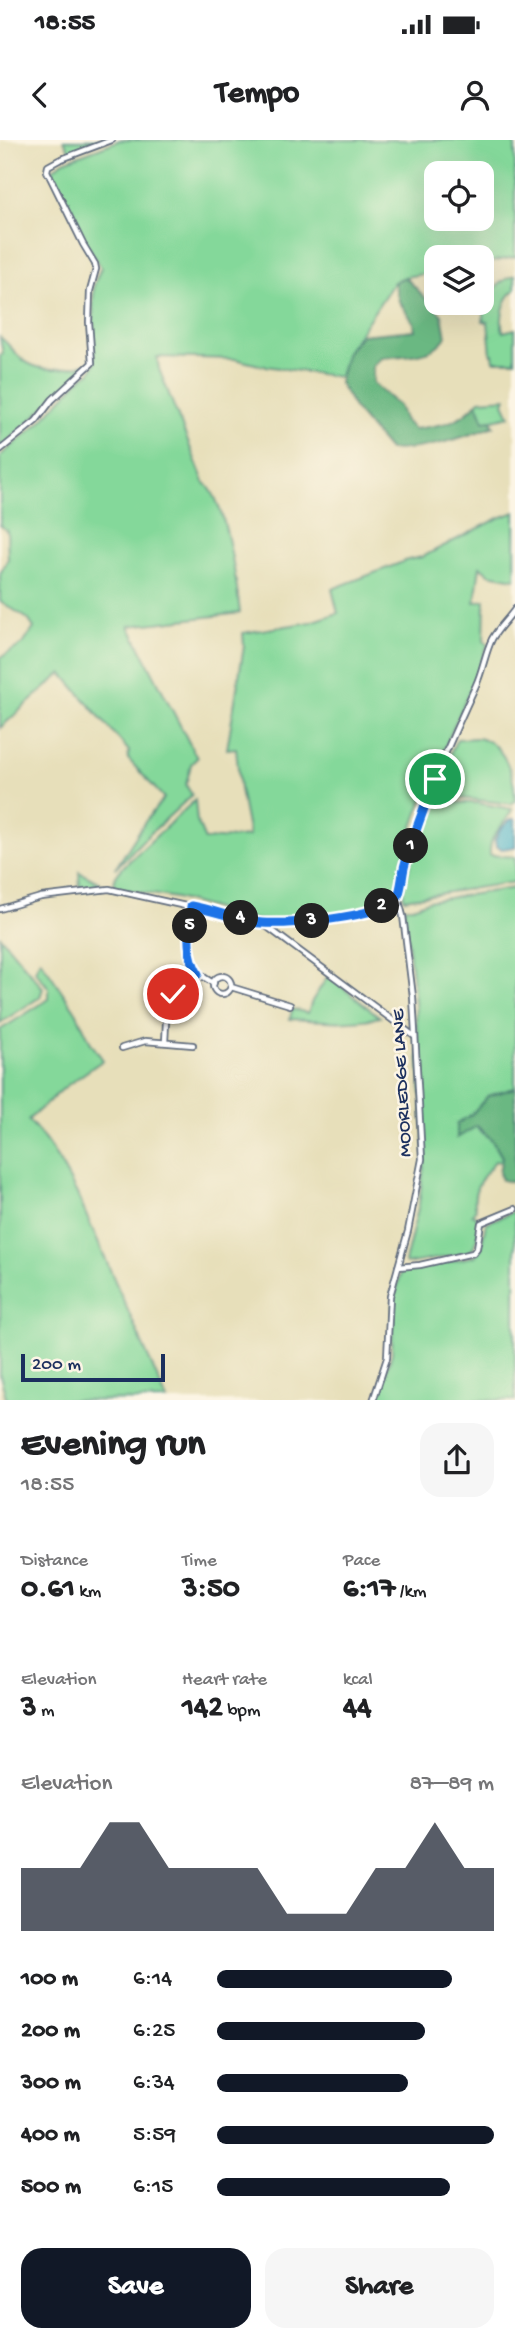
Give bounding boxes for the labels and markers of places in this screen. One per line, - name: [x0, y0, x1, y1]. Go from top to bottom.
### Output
- pin: [405, 749, 465, 809]
- pin: 1: [394, 828, 428, 864]
- pin: 2: [364, 888, 400, 924]
- pin: 4: [224, 900, 258, 936]
- pin: 3: [294, 904, 330, 938]
- pin: 5: [172, 908, 208, 944]
- pin: [143, 964, 203, 1024]

